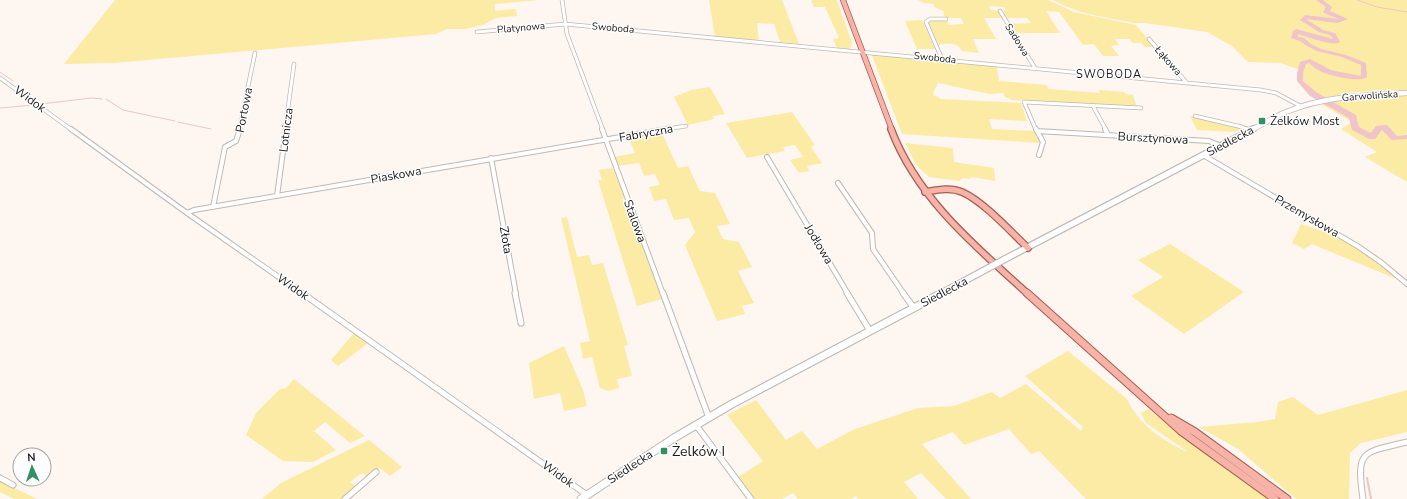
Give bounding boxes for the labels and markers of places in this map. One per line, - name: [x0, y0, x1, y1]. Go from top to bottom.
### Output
- place label: Żelków Most: [1270, 113, 1340, 129]
- marker: Żelków Most: [1257, 116, 1267, 126]
- place label: Żelków I: [672, 442, 725, 461]
- marker: Żelków I: [659, 446, 669, 456]

